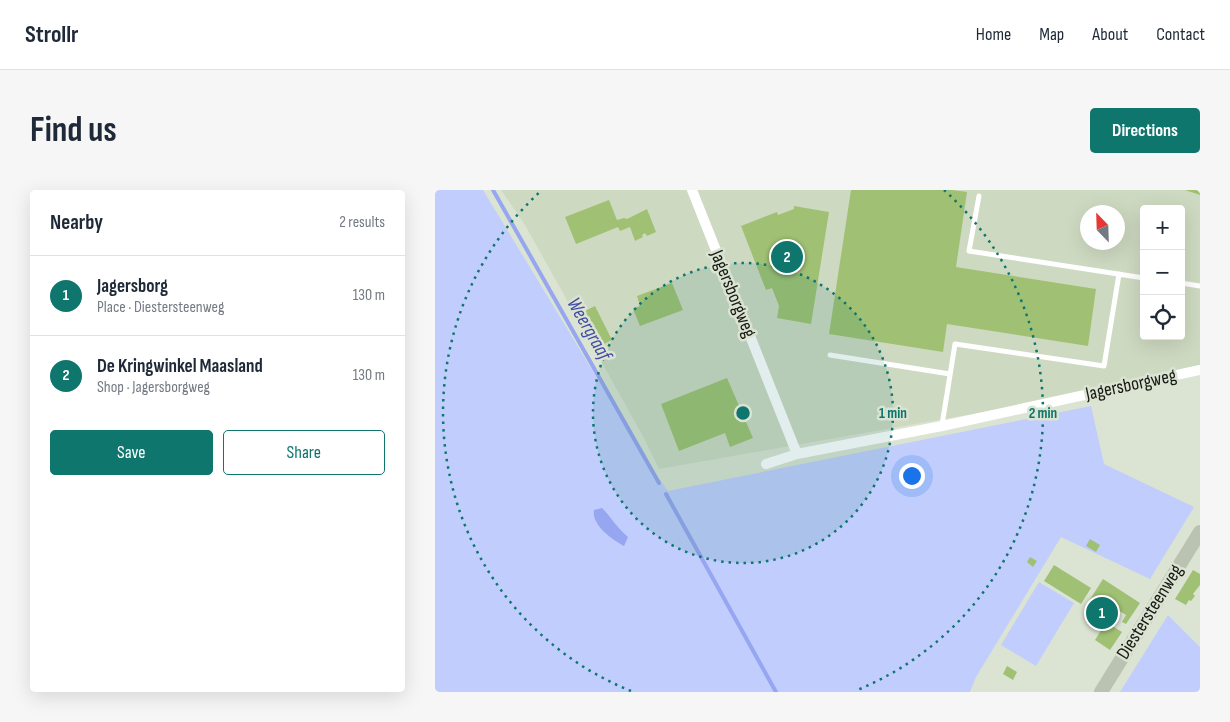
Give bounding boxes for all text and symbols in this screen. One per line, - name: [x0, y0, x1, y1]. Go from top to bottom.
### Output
- text: Strollr: [25, 20, 79, 49]
- text: Home: [976, 24, 1011, 45]
- text: Map: [1039, 24, 1064, 45]
- text: About: [1092, 24, 1128, 45]
- text: Contact: [1156, 24, 1205, 45]
- button: Directions: [1090, 108, 1200, 153]
- text: Find us: [30, 109, 117, 152]
- north arrow: [1080, 205, 1125, 250]
- map controls: [1140, 205, 1185, 340]
- button: +: [1140, 205, 1185, 250]
- text: Nearby: [50, 210, 103, 235]
- text: 2 results: [339, 213, 385, 232]
- pin: 2: [771, 238, 803, 276]
- street label: Jagersborgweg: [705, 246, 761, 341]
- button: −: [1140, 250, 1185, 295]
- text: Jagersborg: [97, 275, 168, 298]
- text: 1: [63, 286, 69, 305]
- text: 130 m: [353, 286, 385, 305]
- water label: Weergraaf: [561, 293, 618, 367]
- button: locate: [1140, 295, 1185, 340]
- text: Place · Diestersteenweg: [97, 298, 224, 317]
- text: De Kringwinkel Maasland: [97, 355, 263, 378]
- street label: Jagersborgweg: [1082, 364, 1179, 406]
- text: 2: [62, 366, 70, 385]
- text: 130 m: [353, 366, 385, 385]
- text: Shop · Jagersborgweg: [97, 378, 210, 397]
- centre of rings: [734, 404, 752, 422]
- text: 1 min: [879, 404, 907, 423]
- text: 2 min: [1029, 404, 1057, 423]
- button: Save: [50, 430, 213, 475]
- button: Share: [223, 430, 385, 475]
- your location: [899, 463, 925, 489]
- street label: Diestersteenweg: [1112, 560, 1188, 664]
- pin: 1: [1086, 594, 1118, 632]

